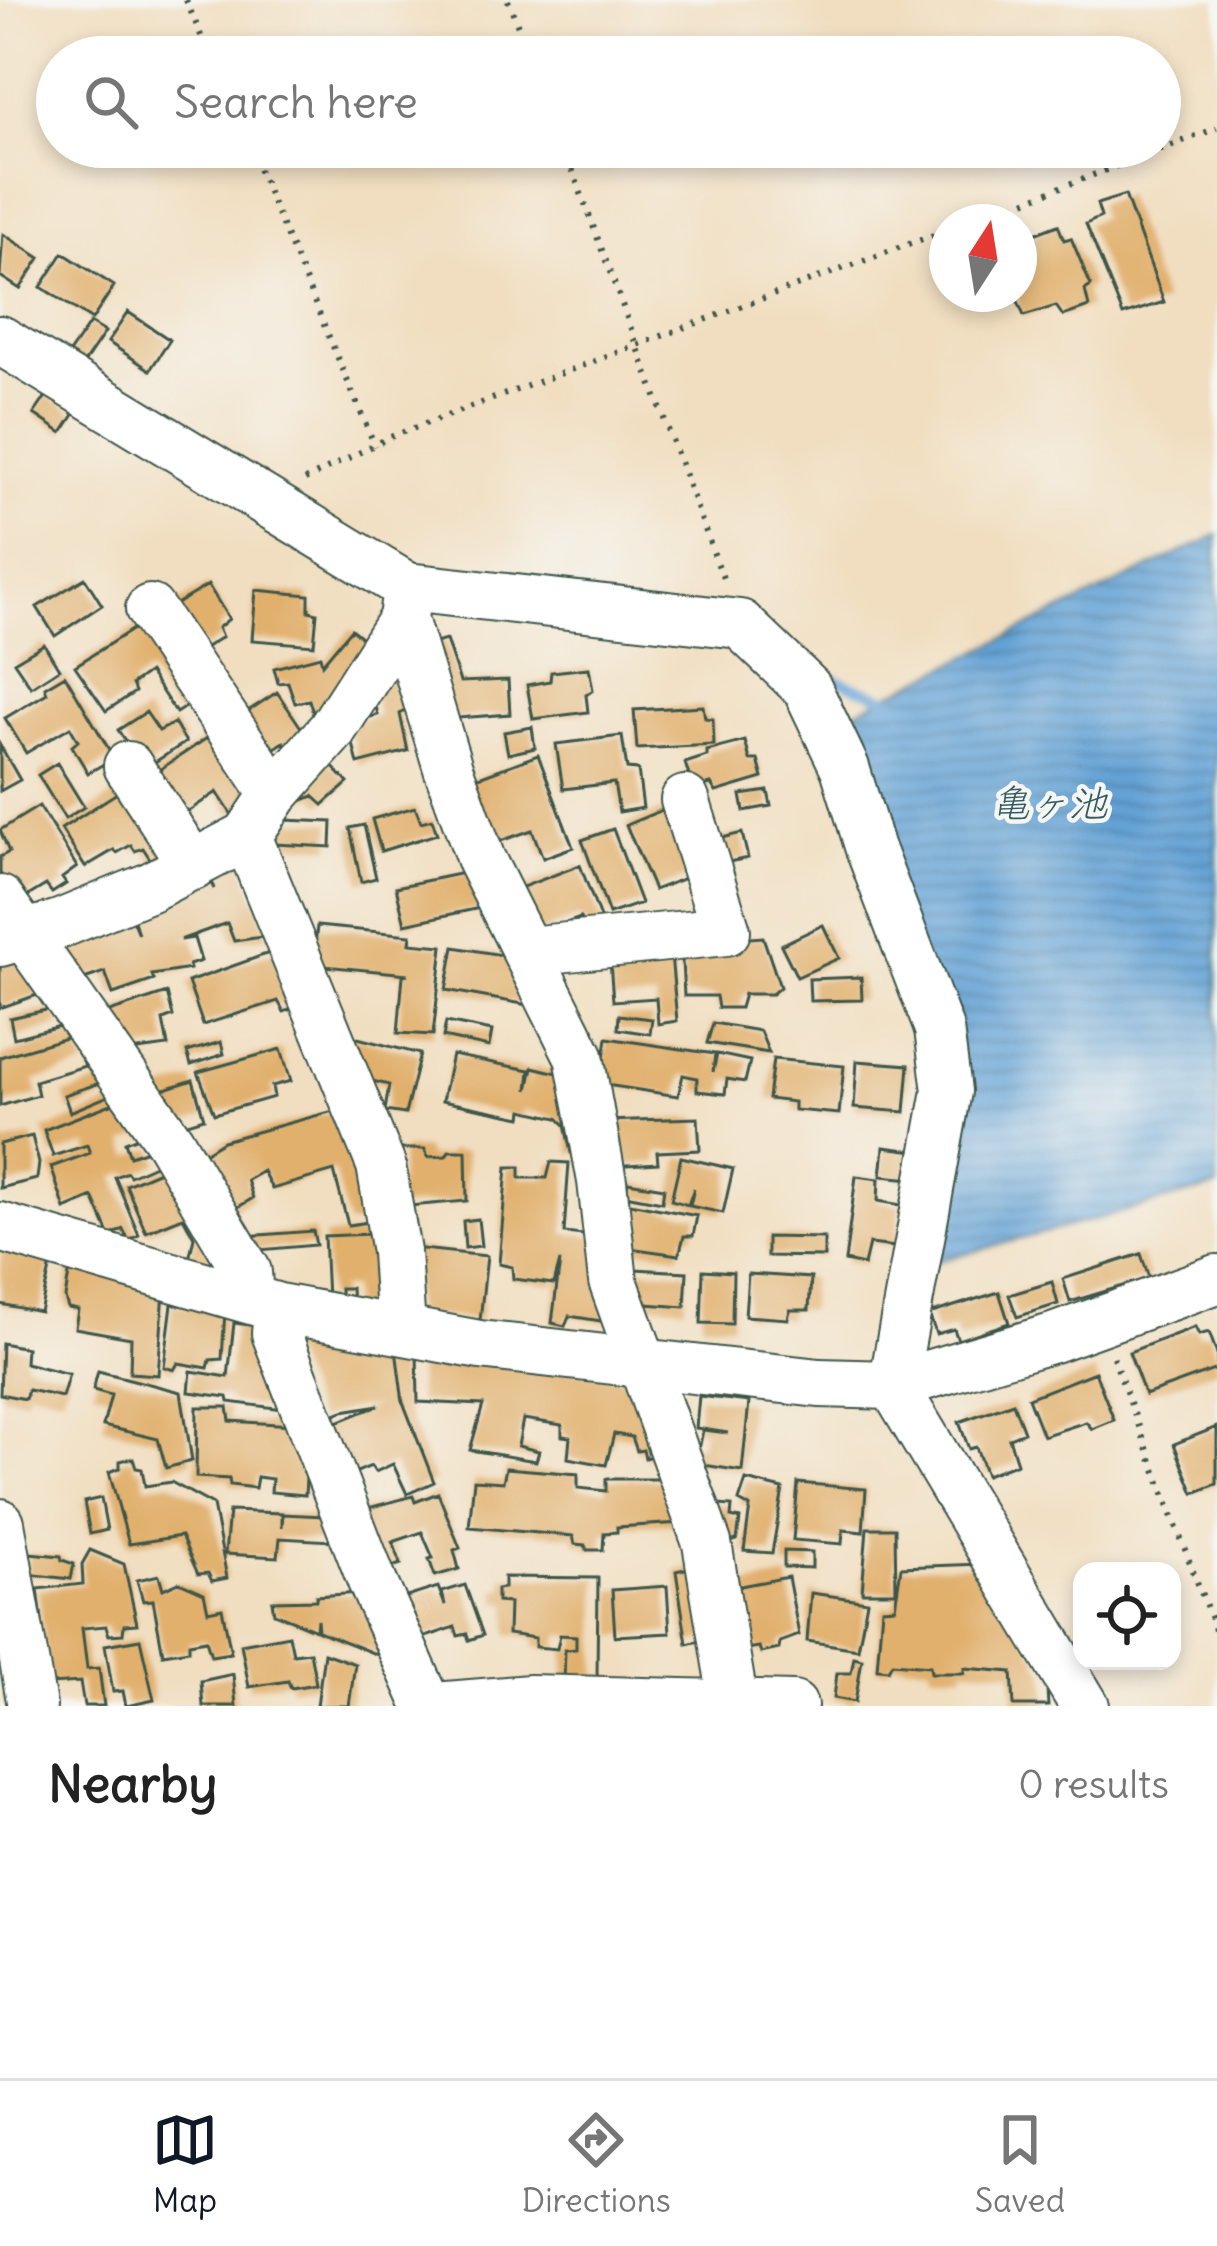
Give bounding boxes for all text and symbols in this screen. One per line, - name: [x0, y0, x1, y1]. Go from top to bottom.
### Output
- search box: [36, 36, 1181, 168]
- icon: search: [78, 69, 144, 135]
- text: Search here: [174, 74, 418, 130]
- north arrow: [929, 204, 1037, 312]
- water label: 亀ヶ池: [990, 779, 1108, 828]
- map controls: [1073, 1562, 1181, 1670]
- button: locate: [1073, 1562, 1181, 1670]
- text: Nearby: [48, 1752, 217, 1816]
- text: 0 results: [1018, 1760, 1169, 1809]
- tab: Map: [152, 2107, 218, 2221]
- tab: Directions: [522, 2107, 671, 2221]
- tab: Saved: [975, 2107, 1065, 2221]

